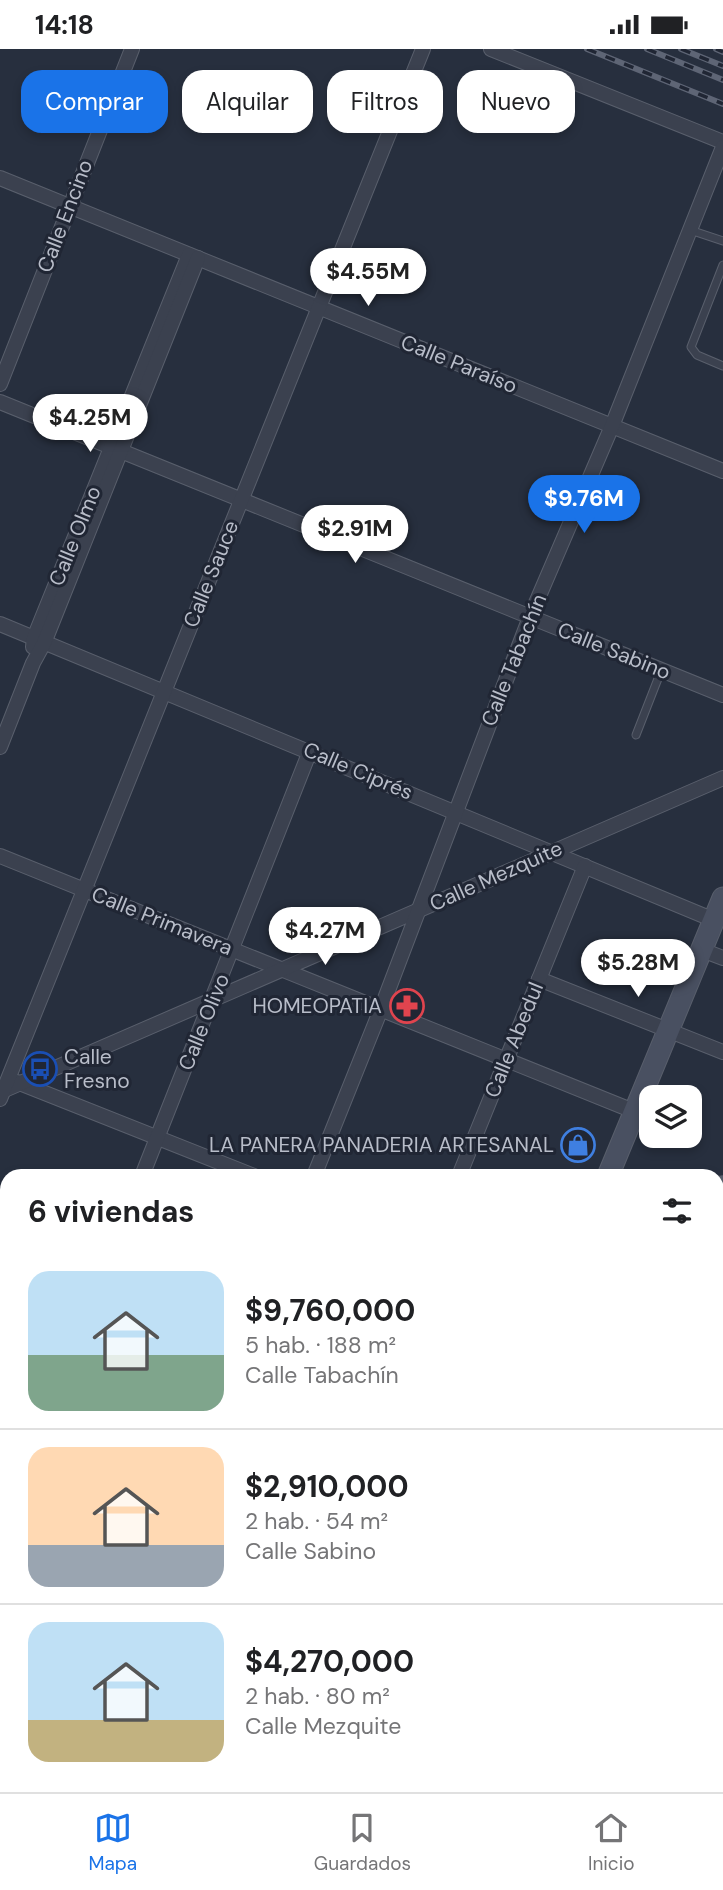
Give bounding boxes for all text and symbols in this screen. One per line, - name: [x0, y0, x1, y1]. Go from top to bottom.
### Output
- text: 14:18: [35, 8, 94, 42]
- chip: Comprar: [21, 70, 168, 133]
- chip: Alquilar: [182, 70, 313, 133]
- chip: Filtros: [327, 70, 443, 133]
- chip: Nuevo: [457, 70, 575, 133]
- street label: Calle Encino: [31, 156, 99, 276]
- pin: $4.55M: [311, 249, 425, 308]
- text: $4.55M: [326, 256, 410, 286]
- street label: Calle Paraíso: [397, 328, 521, 400]
- pin: $4.25M: [33, 395, 147, 454]
- text: $4.25M: [49, 402, 131, 432]
- pin: $9.76M: [527, 475, 641, 535]
- street label: Calle Olmo: [42, 482, 108, 590]
- text: $9.76M: [544, 483, 624, 513]
- pin: $2.91M: [298, 505, 412, 565]
- text: $2.91M: [317, 513, 393, 543]
- street label: Calle Sauce: [177, 516, 245, 632]
- street label: Calle Tabachín: [475, 590, 553, 730]
- street label: Calle Sabino: [553, 616, 675, 686]
- street label: Calle Ciprés: [299, 735, 417, 807]
- street label: Calle Mezquite: [425, 834, 567, 918]
- street label: Calle Primavera: [87, 880, 237, 962]
- pin: $4.27M: [268, 907, 382, 967]
- text: $4.27M: [285, 915, 365, 945]
- pin: $5.28M: [581, 939, 695, 999]
- text: $5.28M: [597, 947, 679, 977]
- street label: Calle Olivo: [172, 969, 236, 1075]
- street label: Calle Abedul: [478, 978, 550, 1102]
- pharmacy icon: HOMEOPATIA: [388, 987, 426, 1025]
- place label: HOMEOPATIA: [252, 992, 382, 1020]
- place label: Calle Fresno: [64, 1043, 130, 1095]
- bus stop icon: Calle Fresno: [21, 1050, 59, 1088]
- map controls: [639, 1085, 702, 1148]
- button: layers: [639, 1085, 702, 1148]
- shop icon: LA PANERA PANADERIA ARTESANAL: [559, 1126, 597, 1164]
- place label: LA PANERA PANADERIA ARTESANAL: [209, 1131, 554, 1159]
- text: 6 viviendas: [28, 1192, 194, 1231]
- icon: filters: [658, 1192, 696, 1230]
- text: $9,760,000: [245, 1291, 415, 1330]
- icon: home: [84, 1299, 168, 1383]
- text: 5 hab. · 188 m²: [245, 1330, 396, 1360]
- text: Calle Tabachín: [245, 1360, 399, 1390]
- text: $2,910,000: [245, 1467, 409, 1506]
- icon: home: [84, 1475, 168, 1559]
- text: 2 hab. · 54 m²: [245, 1506, 388, 1536]
- text: Calle Sabino: [245, 1536, 376, 1566]
- text: $4,270,000: [245, 1642, 414, 1681]
- icon: home: [84, 1650, 168, 1734]
- text: 2 hab. · 80 m²: [245, 1681, 390, 1711]
- text: Calle Mezquite: [245, 1711, 401, 1741]
- tab: Mapa: [88, 1809, 137, 1876]
- tab: Guardados: [314, 1809, 411, 1876]
- tab: Inicio: [588, 1809, 635, 1876]

